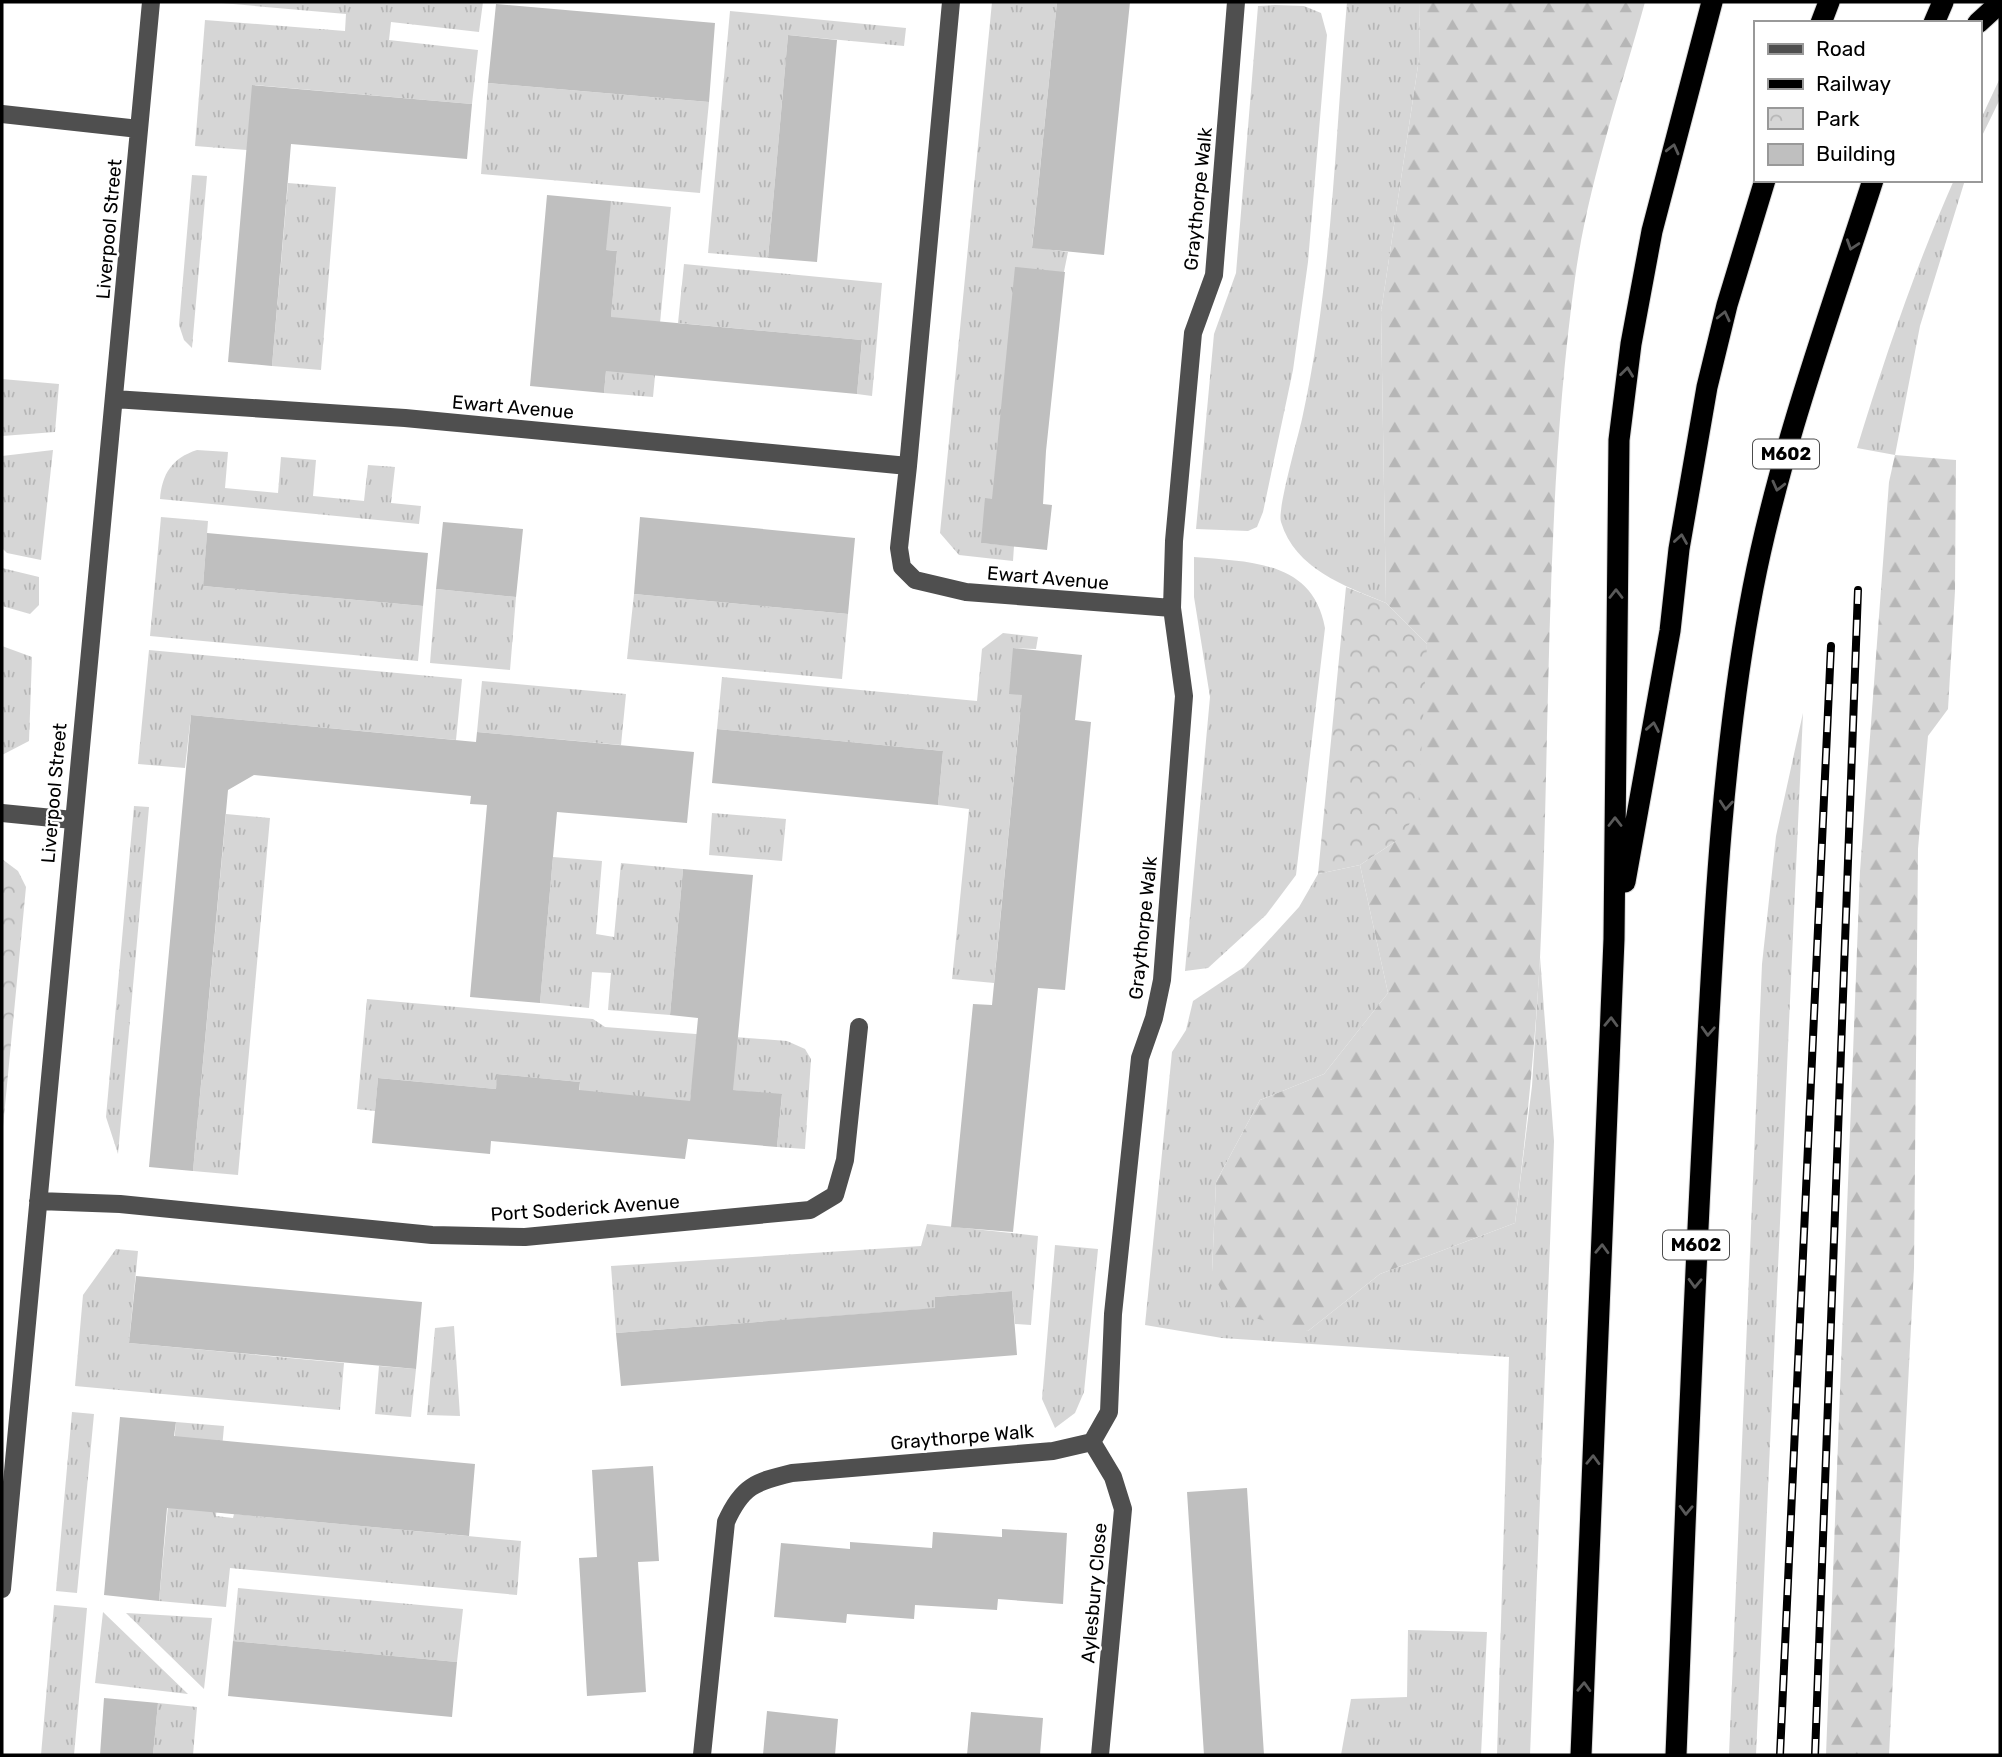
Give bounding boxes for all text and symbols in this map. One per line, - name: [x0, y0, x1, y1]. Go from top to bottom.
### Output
- legend: [1754, 21, 1981, 182]
- text: Road: [1816, 36, 1866, 61]
- text: Railway: [1816, 71, 1891, 96]
- text: Park: [1816, 106, 1860, 131]
- street label: Graythorpe Walk: [1179, 126, 1217, 272]
- text: Building: [1816, 141, 1896, 166]
- one-way arrow: [1665, 143, 1679, 155]
- street label: Liverpool Street: [91, 157, 127, 300]
- one-way arrow: [1846, 239, 1860, 251]
- one-way arrow: [1716, 310, 1730, 322]
- one-way arrow: [1620, 366, 1635, 378]
- street label: Ewart Avenue: [451, 390, 575, 424]
- road number: M602: [1753, 440, 1819, 468]
- one-way arrow: [1772, 480, 1786, 492]
- one-way arrow: [1673, 533, 1688, 545]
- street label: Ewart Avenue: [986, 561, 1110, 595]
- one-way arrow: [1608, 588, 1624, 599]
- street label: Liverpool Street: [36, 721, 72, 864]
- one-way arrow: [1644, 721, 1659, 733]
- one-way arrow: [1719, 799, 1734, 810]
- one-way arrow: [1607, 816, 1623, 826]
- street label: Graythorpe Walk: [1124, 855, 1162, 1001]
- one-way arrow: [1604, 1016, 1619, 1027]
- one-way arrow: [1701, 1026, 1716, 1037]
- street label: Port Soderick Avenue: [490, 1190, 680, 1226]
- road number: M602: [1663, 1230, 1729, 1260]
- one-way arrow: [1594, 1244, 1609, 1255]
- one-way arrow: [1687, 1278, 1702, 1289]
- street label: Graythorpe Walk: [889, 1419, 1035, 1455]
- one-way arrow: [1586, 1454, 1601, 1465]
- one-way arrow: [1678, 1505, 1693, 1516]
- street label: Aylesbury Close: [1076, 1522, 1112, 1664]
- one-way arrow: [1577, 1681, 1592, 1692]

